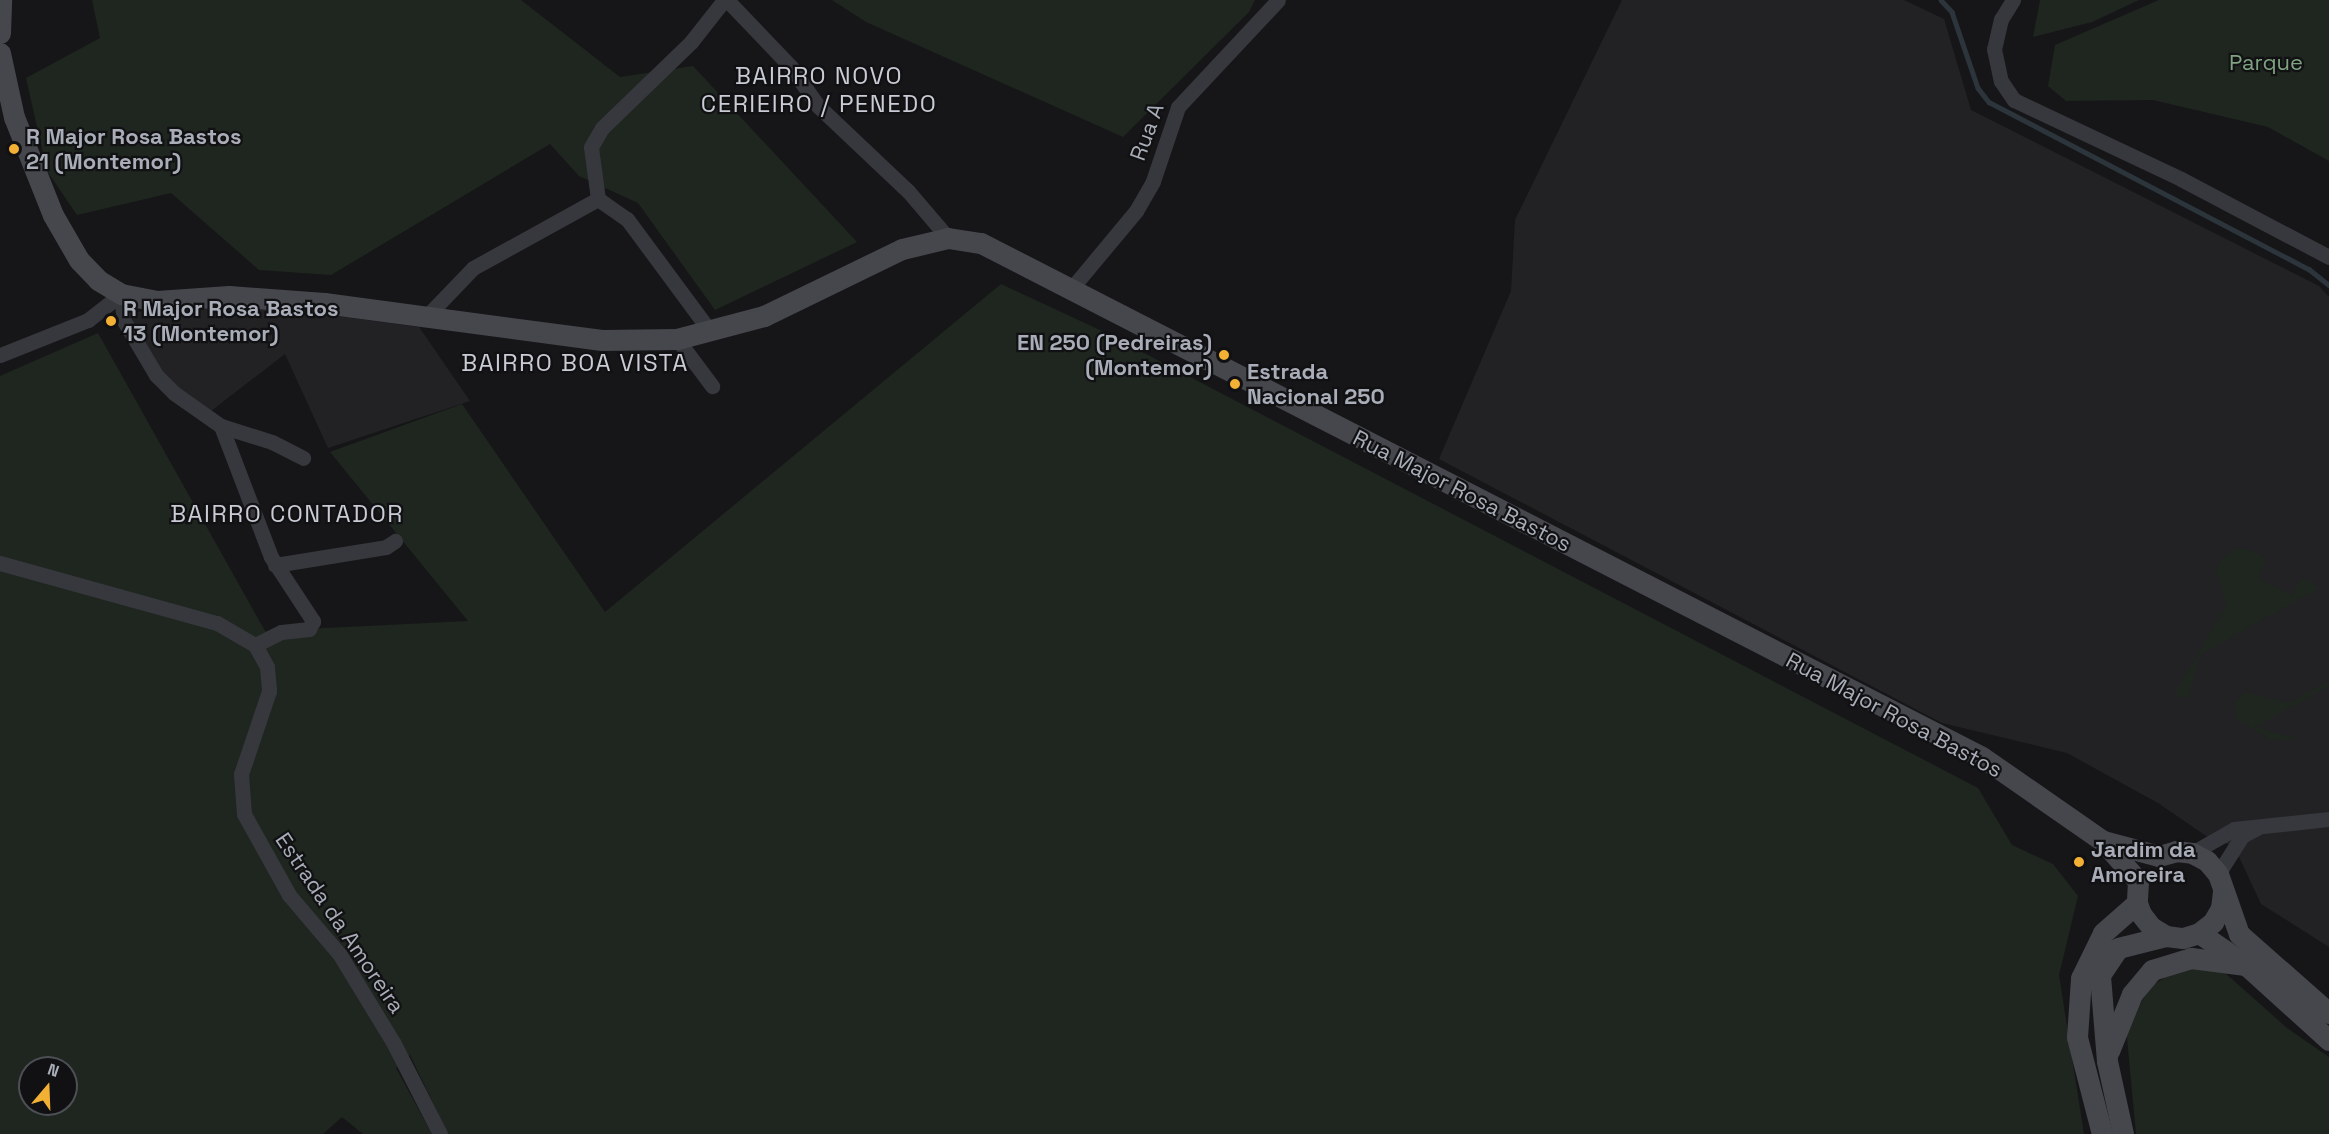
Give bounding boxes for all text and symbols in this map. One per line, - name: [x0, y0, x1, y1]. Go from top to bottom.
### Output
- park label: Parque: [2229, 50, 2303, 76]
- district label: BAIRRO NOVO CERIEIRO / PENEDO: [701, 62, 937, 118]
- street label: Rua A: [1124, 100, 1170, 164]
- place label: R Major Rosa Bastos 21 (Montemor): [26, 123, 242, 174]
- marker: R Major Rosa Bastos 21 (Montemor): [7, 142, 21, 156]
- place label: R Major Rosa Bastos 13 (Montemor): [123, 295, 339, 346]
- marker: R Major Rosa Bastos 13 (Montemor): [104, 314, 118, 328]
- place label: EN 250 (Pedreiras) (Montemor): [1017, 329, 1212, 380]
- marker: EN 250 (Pedreiras) (Montemor): [1217, 348, 1231, 362]
- district label: BAIRRO BOA VISTA: [461, 349, 689, 377]
- place label: Estrada Nacional 250: [1247, 358, 1385, 410]
- marker: Estrada Nacional 250: [1228, 377, 1242, 391]
- street label: Rua Major Rosa Bastos: [1349, 425, 1575, 557]
- district label: BAIRRO CONTADOR: [170, 500, 404, 528]
- street label: Rua Major Rosa Bastos: [1781, 647, 2007, 783]
- street label: Estrada da Amoreira: [270, 828, 410, 1018]
- place label: Jardim da Amoreira: [2091, 836, 2196, 888]
- marker: Jardim da Amoreira: [2072, 855, 2086, 869]
- north arrow: [18, 1056, 78, 1116]
- text: N: [45, 1059, 62, 1082]

